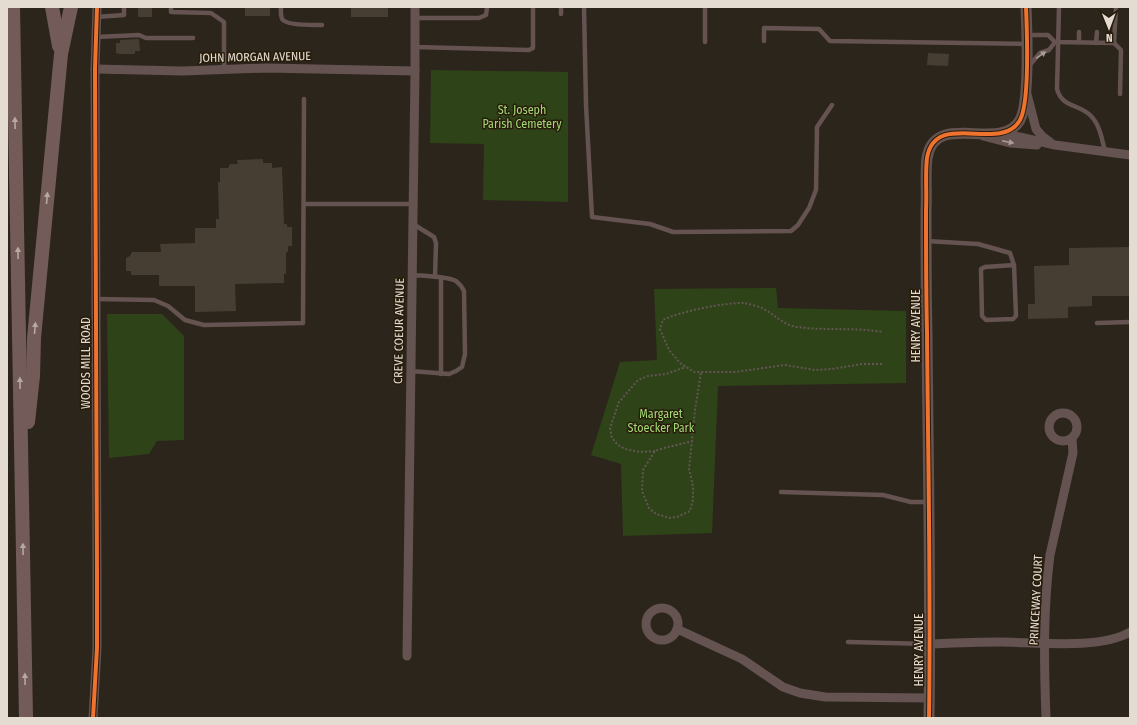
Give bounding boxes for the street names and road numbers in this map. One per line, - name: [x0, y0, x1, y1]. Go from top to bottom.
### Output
- street label: JOHN MORGAN AVENUE: [199, 49, 311, 65]
- street label: CREVE COEUR AVENUE: [391, 277, 407, 384]
- street label: HENRY AVENUE: [909, 289, 923, 363]
- street label: WOODS MILL ROAD: [79, 317, 93, 409]
- street label: PRINCEWAY COURT: [1027, 554, 1045, 646]
- street label: HENRY AVENUE: [912, 613, 926, 687]

